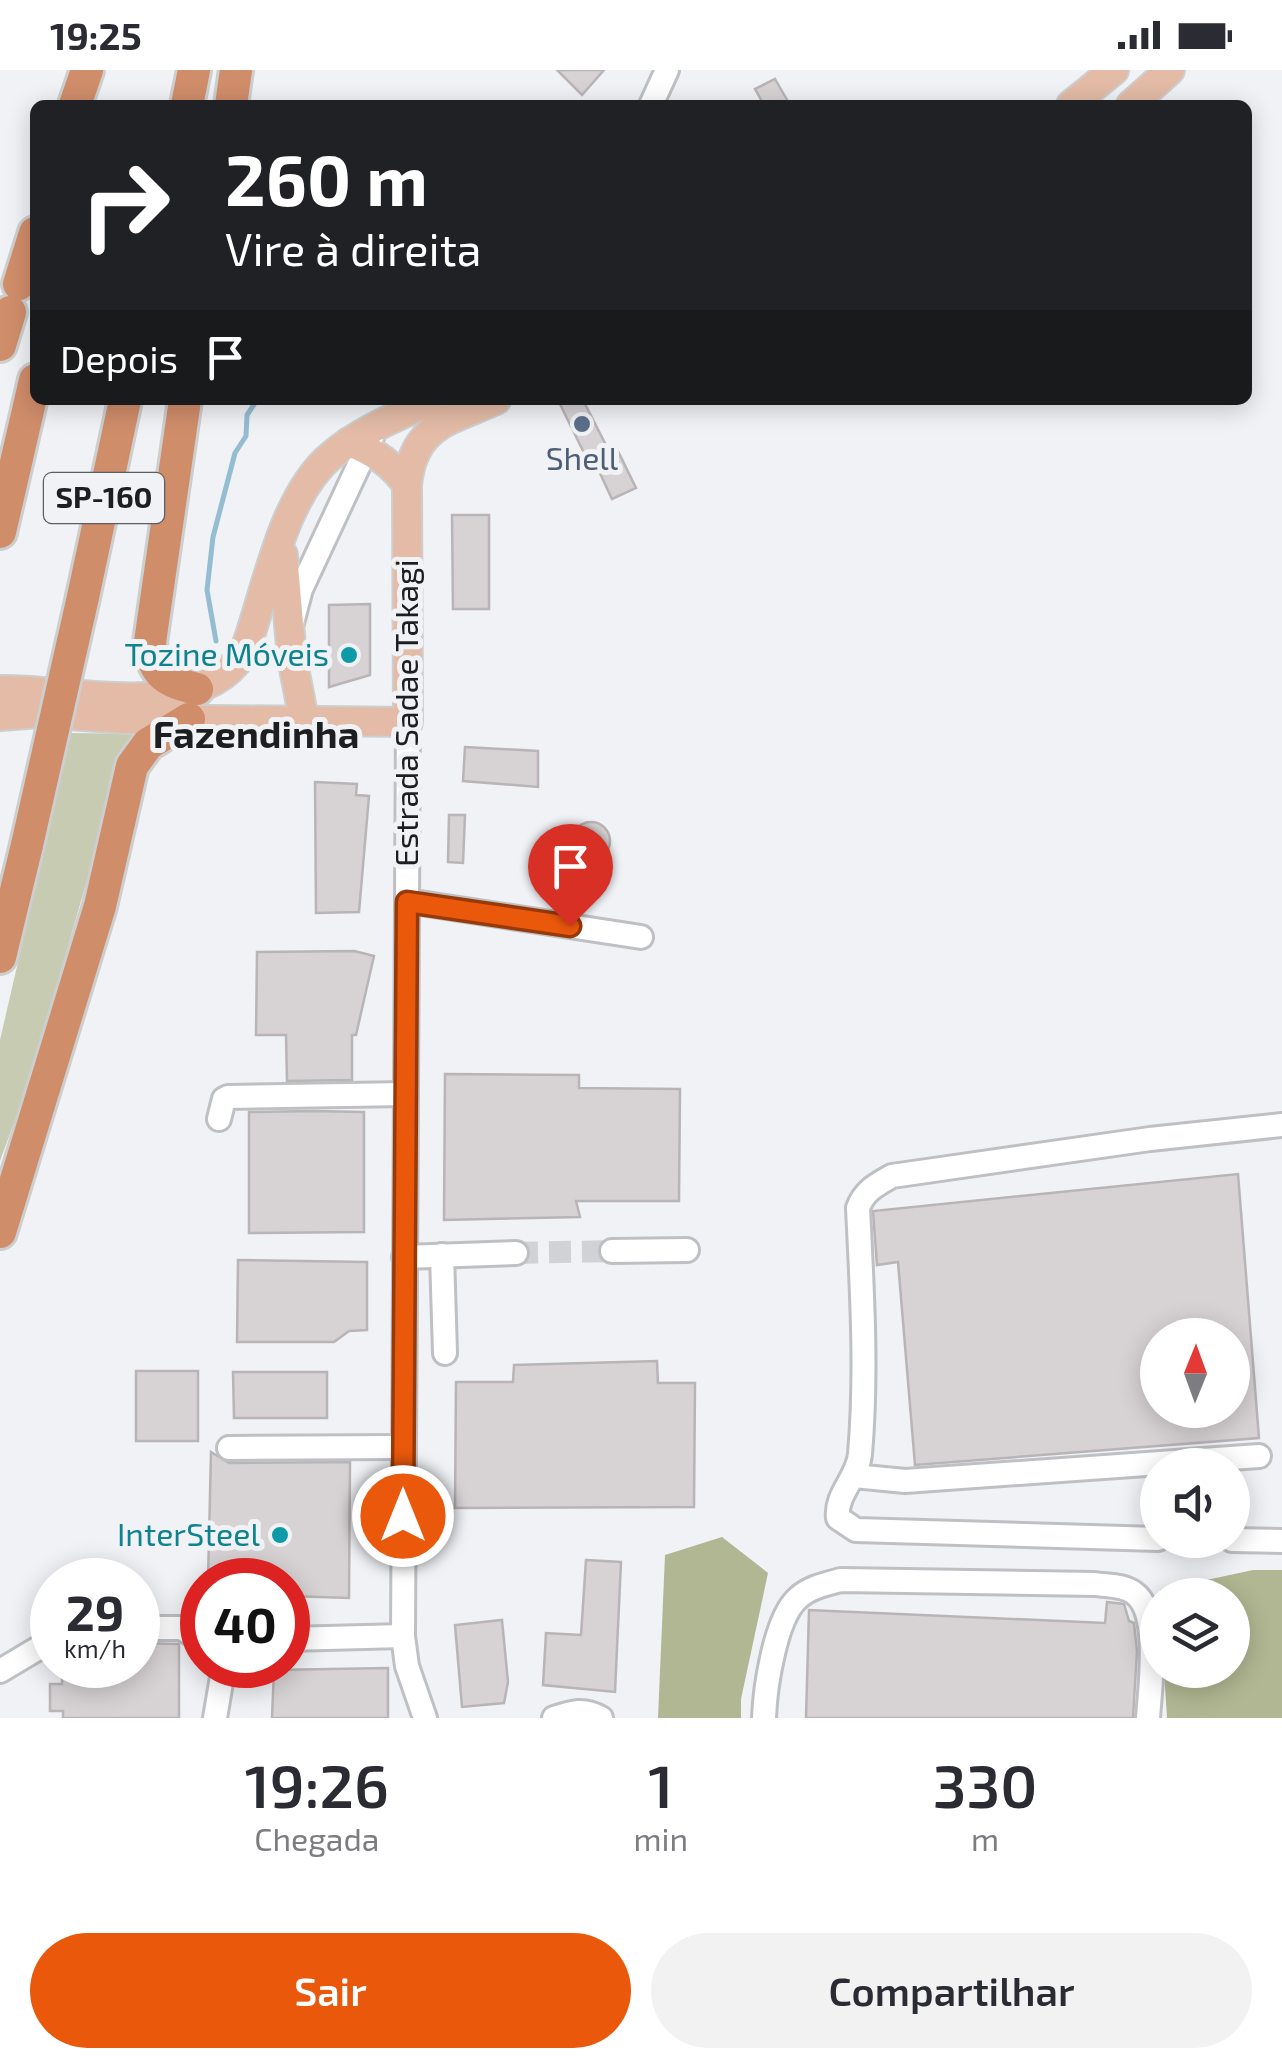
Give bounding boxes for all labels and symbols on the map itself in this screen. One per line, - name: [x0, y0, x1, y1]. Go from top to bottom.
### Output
- marker: Shell: [571, 413, 593, 435]
- place label: Shell: [546, 438, 619, 476]
- road number: SP-160: [44, 473, 164, 523]
- street label: Estrada Sadae Takagi: [386, 559, 424, 867]
- place label: Tozine Móveis: [124, 634, 329, 672]
- marker: Tozine Móveis: [338, 644, 360, 666]
- district label: Fazendinha: [153, 710, 359, 756]
- pin: [528, 824, 613, 927]
- north arrow: [1140, 1318, 1250, 1428]
- position arrow: [351, 1464, 455, 1568]
- place label: InterSteel: [117, 1514, 260, 1552]
- marker: InterSteel: [269, 1524, 291, 1546]
- speed limit sign: 40: [180, 1558, 310, 1688]

